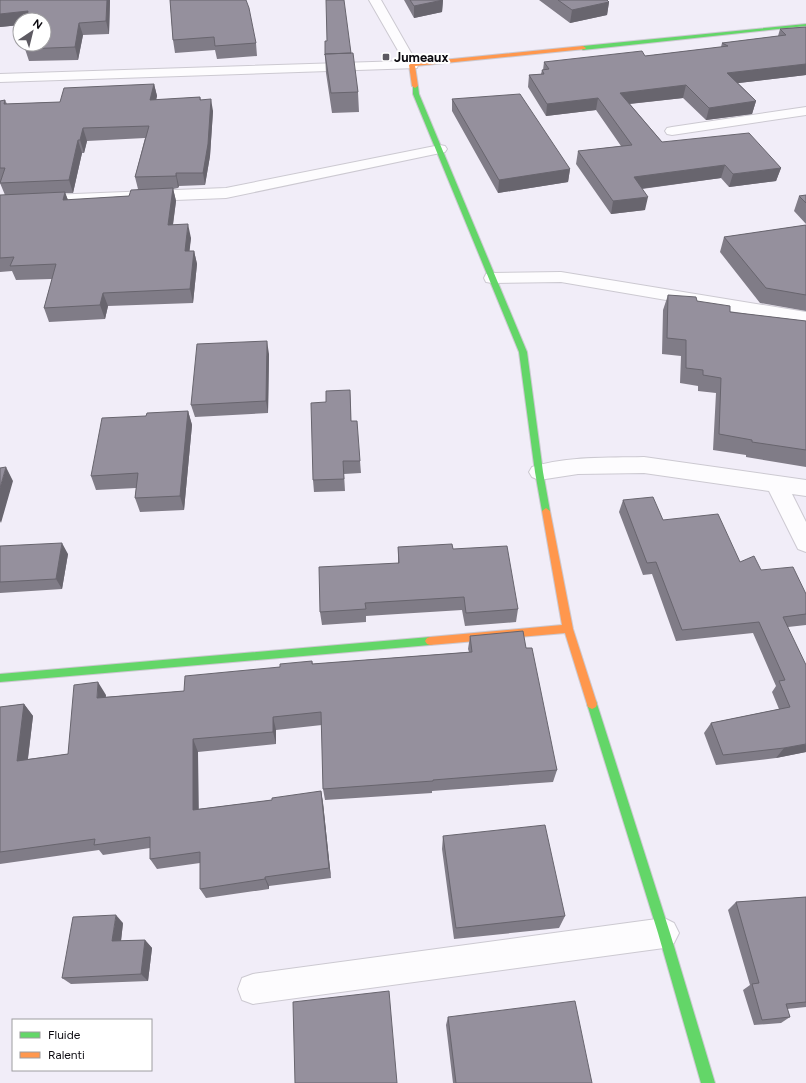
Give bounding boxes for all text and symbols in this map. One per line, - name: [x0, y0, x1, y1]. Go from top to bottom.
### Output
- north arrow: [12, 12, 52, 52]
- text: N: [30, 16, 45, 32]
- place label: Jumeaux: [394, 50, 448, 65]
- marker: Jumeaux: [381, 52, 391, 62]
- legend: [12, 1019, 152, 1071]
- text: Fluide: [48, 1028, 81, 1042]
- text: Ralenti: [48, 1048, 85, 1062]

